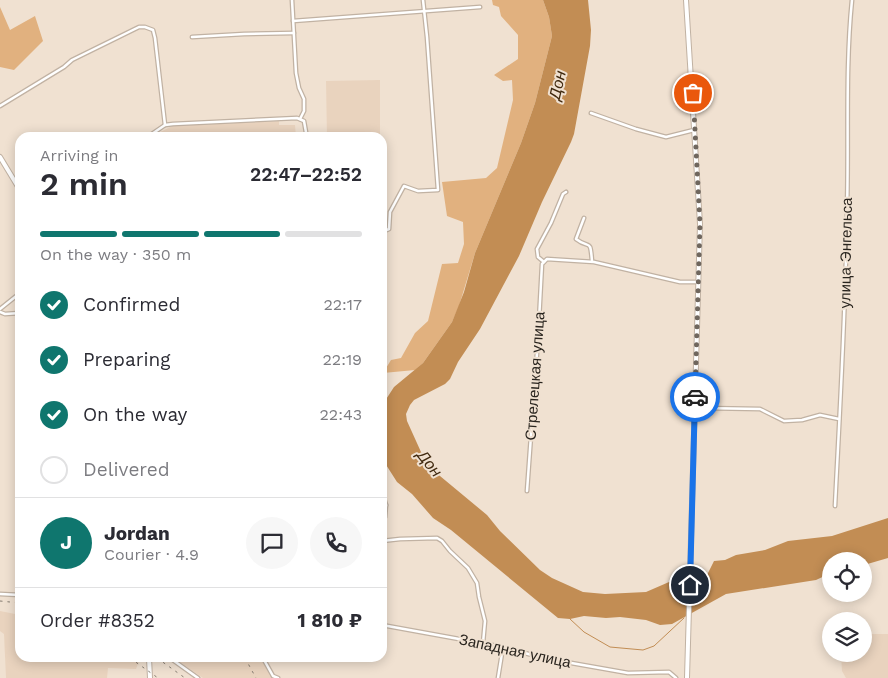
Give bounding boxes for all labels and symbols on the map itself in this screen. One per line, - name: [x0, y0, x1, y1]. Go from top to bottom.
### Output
- water label: Дон: [545, 69, 570, 103]
- pin: [672, 72, 714, 114]
- street label: улица Энгельса: [836, 197, 856, 309]
- street label: Стрелецкая улица: [522, 310, 549, 441]
- courier: [670, 372, 720, 422]
- water label: Дон: [412, 445, 446, 481]
- pin: [669, 564, 711, 606]
- street label: Западная улица: [458, 630, 573, 672]

